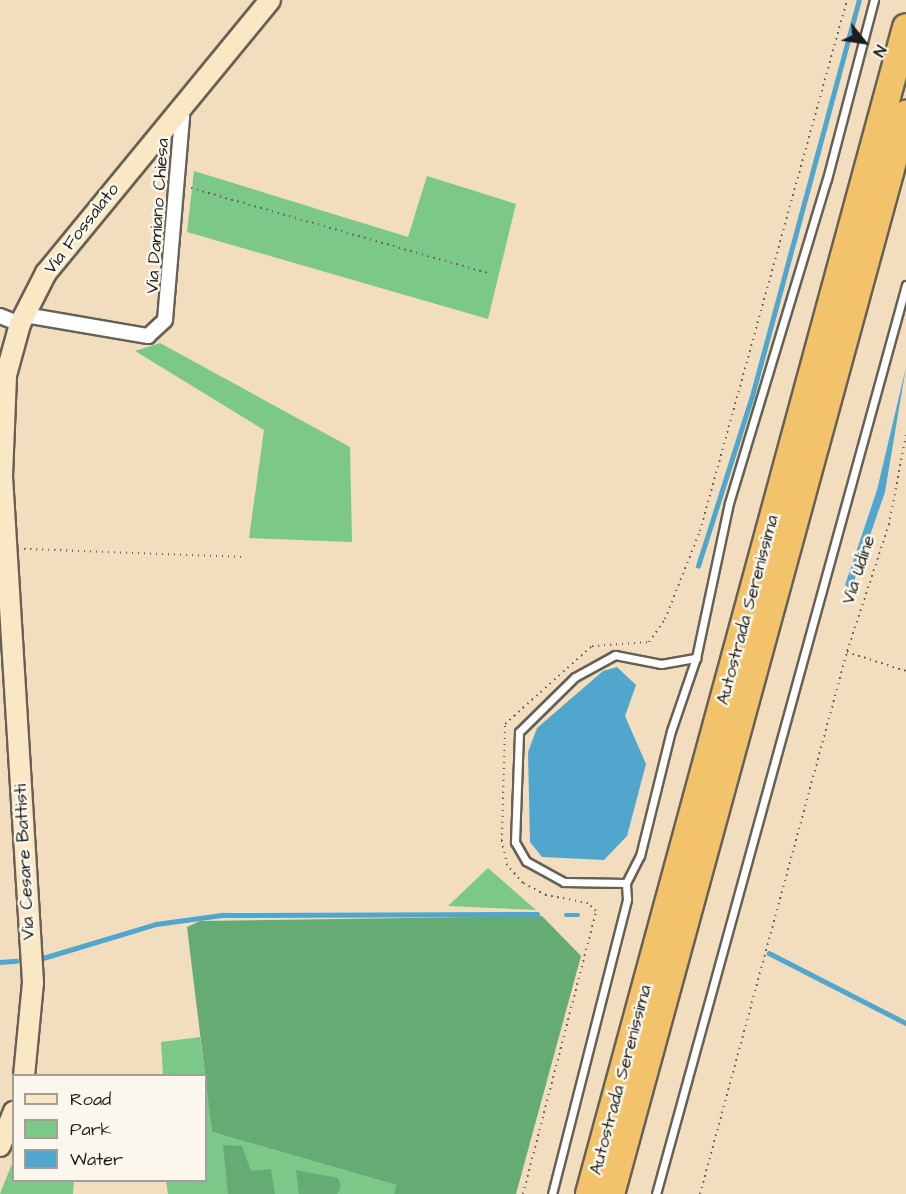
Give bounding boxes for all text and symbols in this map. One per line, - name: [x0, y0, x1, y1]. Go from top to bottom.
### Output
- north arrow: [834, 12, 894, 72]
- text: N: [868, 41, 892, 61]
- street label: Via Damiano Chiesa: [142, 138, 174, 294]
- street label: Via Fossalato: [40, 179, 124, 279]
- street label: Autostrada Serenissima: [712, 513, 784, 707]
- street label: Via Udine: [838, 533, 880, 607]
- street label: Via Cesare Battisti: [10, 783, 40, 941]
- street label: Autostrada Serenissima: [585, 983, 657, 1177]
- legend: [12, 1074, 207, 1182]
- text: Road: [70, 1087, 111, 1112]
- text: Park: [70, 1117, 112, 1142]
- text: Water: [70, 1147, 123, 1172]

